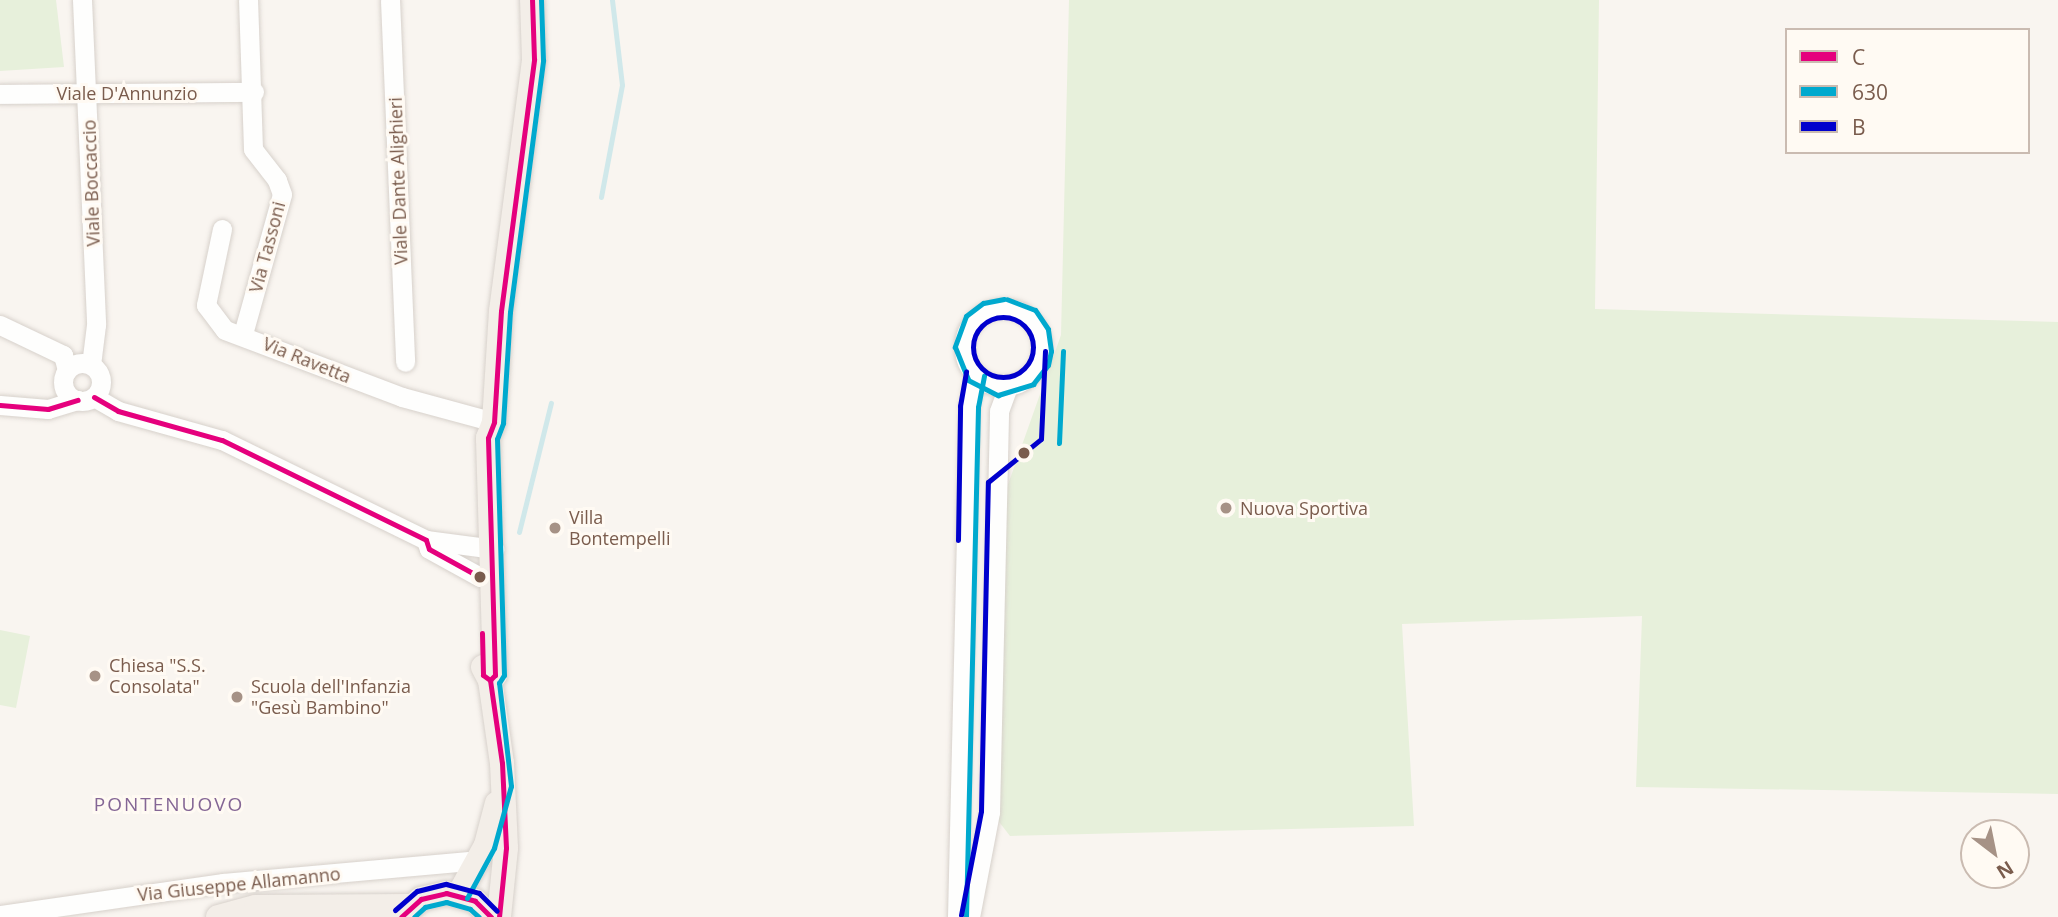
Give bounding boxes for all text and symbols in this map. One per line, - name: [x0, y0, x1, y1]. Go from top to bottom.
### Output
- legend: [1785, 28, 2030, 154]
- text: C: [1852, 43, 1865, 71]
- text: 630: [1852, 78, 1888, 106]
- street label: Viale D'Annunzio: [57, 82, 197, 104]
- street label: Viale Dante Alighieri: [384, 97, 412, 265]
- text: B: [1852, 113, 1866, 141]
- street label: Viale Boccaccio: [78, 119, 104, 247]
- street label: Via Tassoni: [244, 199, 290, 295]
- street label: Via Ravetta: [260, 333, 354, 387]
- unlabelled marker: [1017, 446, 1031, 460]
- place label: Nuova Sportiva: [1240, 497, 1368, 519]
- marker: Nuova Sportiva: [1218, 500, 1234, 516]
- place label: Villa Bontempelli: [569, 507, 670, 550]
- marker: Villa Bontempelli: [547, 520, 563, 536]
- unlabelled marker: [473, 570, 487, 584]
- place label: Chiesa "S.S. Consolata": [109, 655, 206, 698]
- marker: Chiesa "S.S. Consolata": [87, 668, 103, 684]
- place label: Scuola dell'Infanzia "Gesù Bambino": [251, 676, 411, 718]
- marker: Scuola dell'Infanzia "Gesù Bambino": [229, 689, 245, 705]
- district label: PONTENUOVO: [95, 794, 243, 816]
- north arrow: [1960, 819, 2030, 889]
- text: N: [1992, 855, 2019, 885]
- street label: Via Giuseppe Allamanno: [136, 863, 342, 905]

